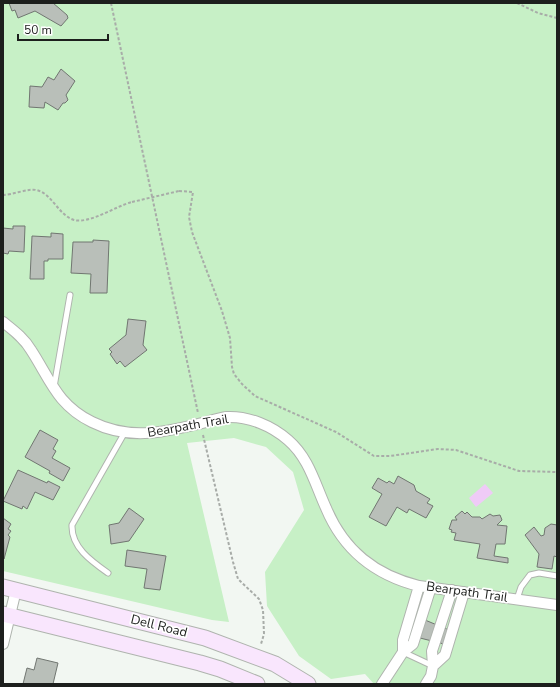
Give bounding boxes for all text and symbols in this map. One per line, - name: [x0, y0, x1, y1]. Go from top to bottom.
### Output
- scale bar: [18, 16, 108, 42]
- text: 50 m: [24, 22, 52, 38]
- street label: Bearpath Trail: [146, 410, 230, 442]
- street label: Bearpath Trail: [425, 577, 509, 607]
- street label: Dell Road: [129, 610, 189, 642]

